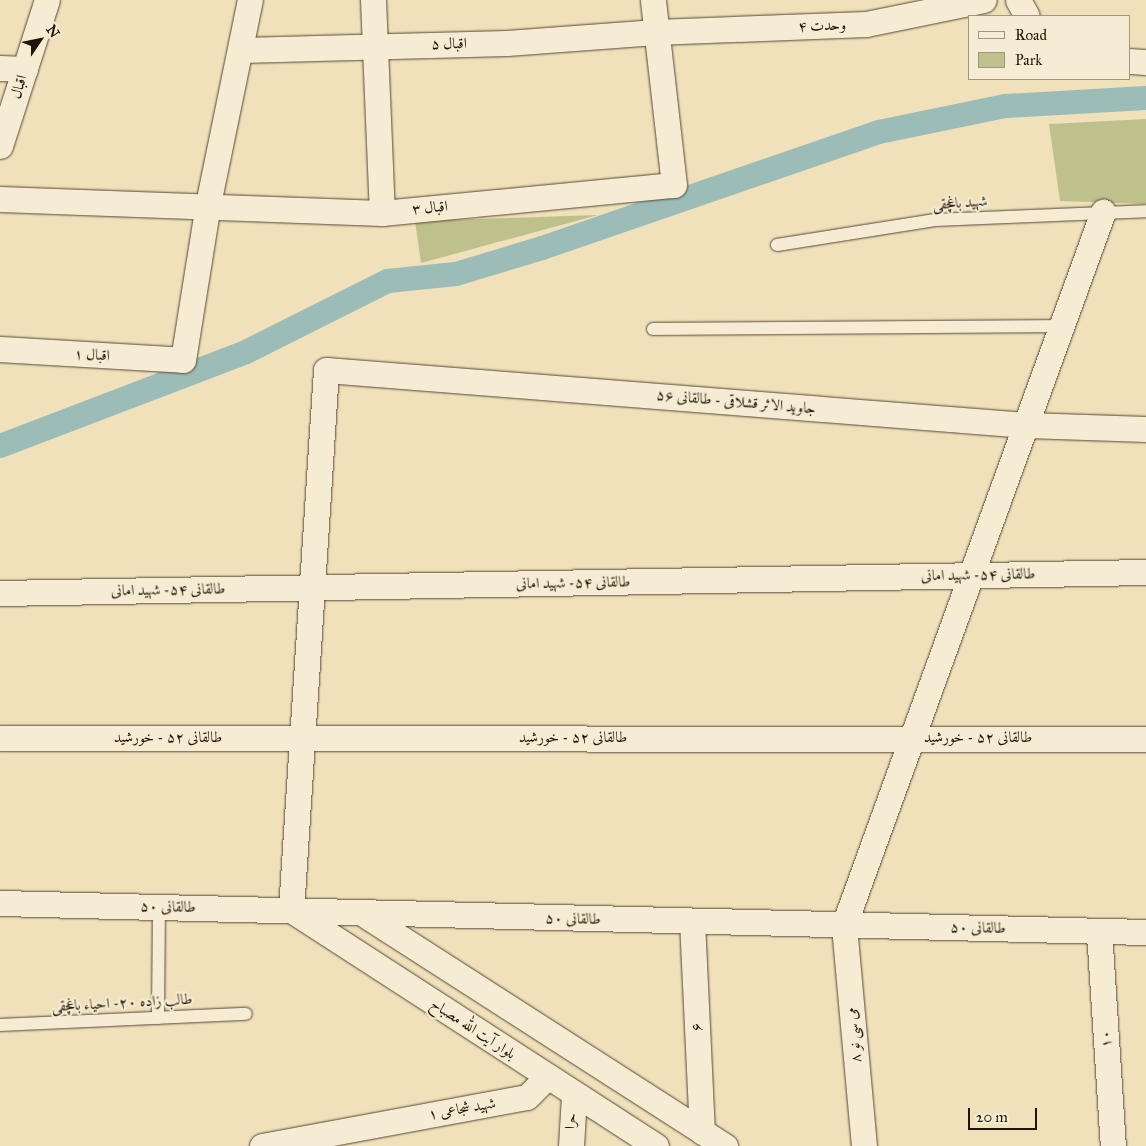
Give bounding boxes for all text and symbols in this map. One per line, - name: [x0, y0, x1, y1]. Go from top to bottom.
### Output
- north arrow: [15, 15, 65, 65]
- legend: [968, 15, 1131, 80]
- street label: وحدت ۴: [798, 16, 846, 36]
- text: N: [42, 22, 63, 41]
- text: Road: [1015, 26, 1047, 44]
- street label: اقبال ۵: [431, 35, 467, 53]
- text: Park: [1015, 51, 1042, 69]
- street label: اقبال: [7, 73, 31, 101]
- street label: شهید باغچقی: [932, 192, 988, 214]
- street label: اقبال ۳: [411, 197, 449, 219]
- street label: اقبال ۱: [74, 345, 110, 365]
- street label: جاوید الاثر قشلاقی - طالقانی ۵۶: [656, 386, 816, 418]
- street label: طالقانی ۵۴- شهید امانی: [921, 565, 1035, 585]
- street label: طالقانی ۵۴- شهید امانی: [516, 573, 630, 593]
- street label: طالقانی ۵۴- شهید امانی: [111, 580, 225, 600]
- street label: طالقانی ۵۲ - خورشید: [114, 729, 222, 747]
- street label: طالقانی ۵۲ - خورشید: [519, 729, 627, 747]
- street label: طالقانی ۵۲ - خورشید: [924, 729, 1032, 747]
- street label: طالقانی ۵۰: [140, 898, 196, 916]
- street label: طالقانی ۵۰: [545, 910, 601, 928]
- street label: طالقانی ۵۰: [950, 919, 1006, 937]
- street label: طالب زاده ۲۰- احیاء باغچقی: [51, 990, 193, 1016]
- street label: بلوار آیت الله مصباح: [427, 995, 519, 1063]
- street label: ۸ می سی نو: [843, 1007, 865, 1063]
- street label: ۶: [688, 1022, 706, 1032]
- street label: ۱۰: [1096, 1030, 1116, 1048]
- street label: شهید شجاعی ۱: [427, 1094, 497, 1124]
- scale bar: [971, 1098, 1040, 1130]
- text: 20 m: [976, 1108, 1008, 1126]
- street label: حرا: [561, 1112, 581, 1130]

